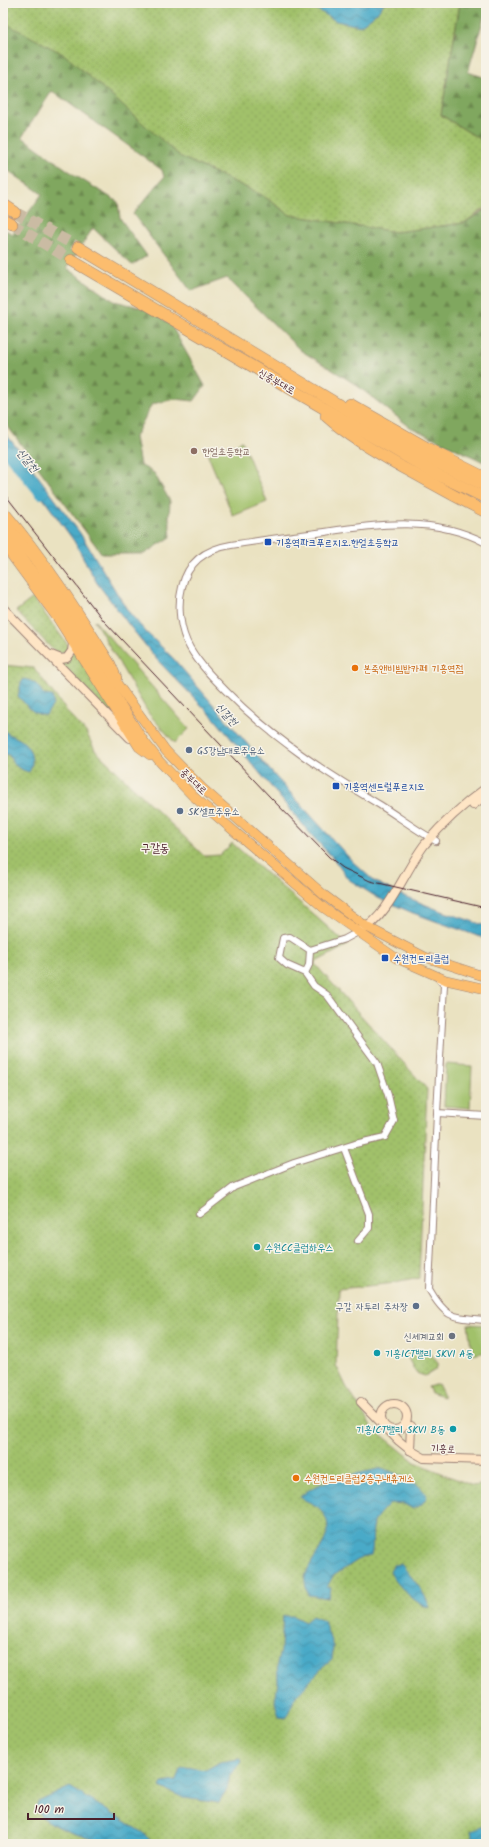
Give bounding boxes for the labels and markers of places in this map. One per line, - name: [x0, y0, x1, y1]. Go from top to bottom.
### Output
- place label: 한얼초등학교: [202, 444, 250, 460]
- marker: 한얼초등학교: [189, 446, 199, 456]
- place label: 기흥역파크푸르지오.한얼초등학교: [276, 535, 399, 551]
- marker: 기흥역파크푸르지오.한얼초등학교: [263, 537, 273, 547]
- place label: 본죽앤비빔밥카페 기흥역점: [363, 661, 464, 677]
- marker: 본죽앤비빔밥카페 기흥역점: [350, 663, 360, 673]
- place label: GS강남대로주유소: [197, 743, 265, 759]
- marker: GS강남대로주유소: [184, 745, 194, 755]
- place label: 기흥역센트럴푸르지오: [344, 779, 424, 795]
- marker: 기흥역센트럴푸르지오: [331, 781, 341, 791]
- place label: SK셀프주유소: [188, 804, 239, 820]
- marker: SK셀프주유소: [175, 806, 185, 816]
- place label: 수원컨트리클럽: [393, 951, 449, 967]
- marker: 수원컨트리클럽: [380, 953, 390, 963]
- place label: 수원CC클럽하우스: [265, 1240, 333, 1256]
- marker: 수원CC클럽하우스: [252, 1242, 262, 1252]
- place label: 구갈 자투리 주차장: [336, 1299, 408, 1315]
- marker: 구갈 자투리 주차장: [411, 1301, 421, 1311]
- place label: 신세계교회: [404, 1329, 444, 1345]
- marker: 신세계교회: [447, 1331, 457, 1341]
- place label: 기흥ICT밸리 SKV1 A동: [385, 1346, 473, 1362]
- marker: 기흥ICT밸리 SKV1 A동: [372, 1348, 382, 1358]
- place label: 기흥ICT밸리 SKV1 B동: [356, 1422, 445, 1438]
- marker: 기흥ICT밸리 SKV1 B동: [448, 1424, 458, 1434]
- place label: 수원컨트리클럽2층구내휴게소: [304, 1471, 414, 1487]
- marker: 수원컨트리클럽2층구내휴게소: [291, 1473, 301, 1483]

